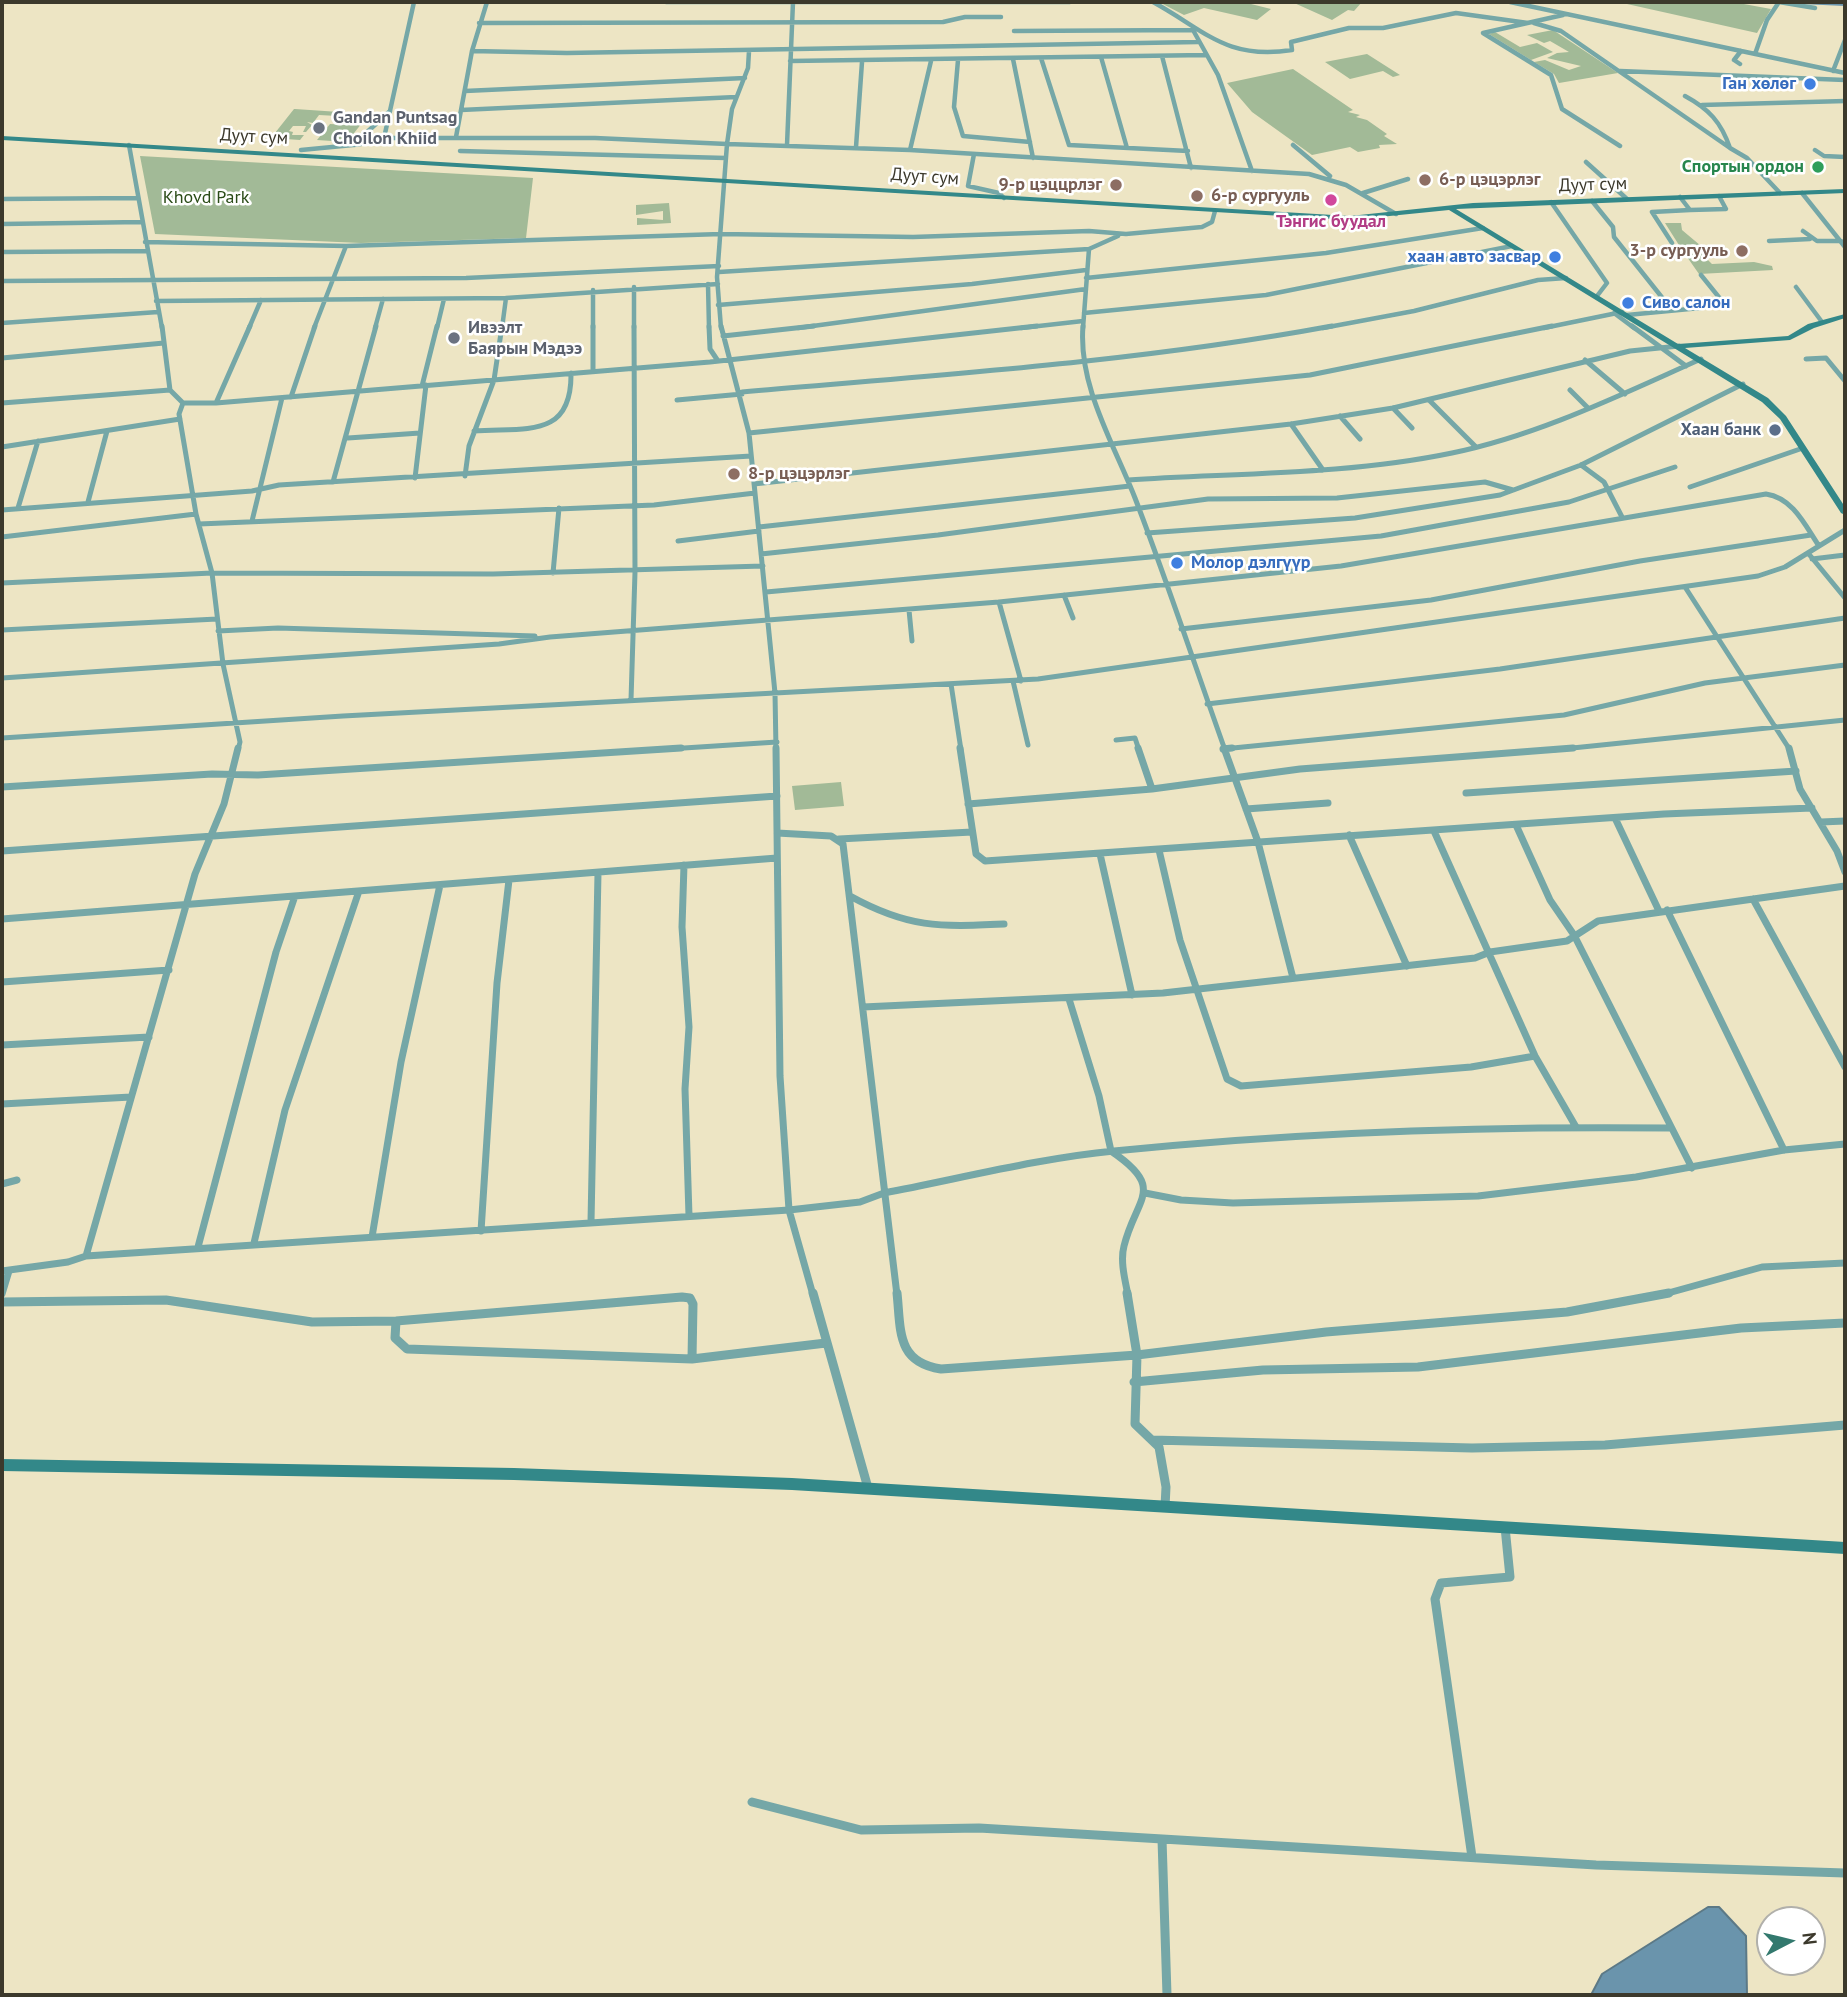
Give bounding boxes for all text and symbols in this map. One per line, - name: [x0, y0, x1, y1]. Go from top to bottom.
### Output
- place label: Ган хөлөг: [1722, 73, 1796, 95]
- marker: Ган хөлөг: [1802, 76, 1818, 92]
- place label: Gandan Puntsag Choilon Khiid: [333, 107, 457, 150]
- marker: Gandan Puntsag Choilon Khiid: [311, 120, 327, 136]
- street label: Дуут сум: [219, 124, 289, 150]
- place label: Спортын ордон: [1682, 156, 1804, 178]
- marker: Спортын ордон: [1810, 159, 1826, 175]
- street label: Дуут сум: [890, 164, 960, 190]
- place label: 6-р цэцэрлэг: [1439, 169, 1541, 191]
- marker: 6-р цэцэрлэг: [1417, 172, 1433, 188]
- street label: Дуут сум: [1558, 173, 1628, 197]
- place label: 9-р цэццрлэг: [999, 174, 1102, 196]
- marker: 9-р цэццрлэг: [1108, 177, 1124, 193]
- place label: 6-р сургууль: [1211, 185, 1310, 207]
- park label: Khovd Park: [163, 187, 249, 209]
- marker: 6-р сургууль: [1189, 188, 1205, 204]
- marker: Тэнгис буудал: [1323, 192, 1339, 208]
- place label: Тэнгис буудал: [1276, 211, 1386, 233]
- place label: 3-р сургууль: [1629, 240, 1728, 262]
- marker: 3-р сургууль: [1734, 243, 1750, 259]
- place label: хаан авто засвар: [1408, 246, 1541, 268]
- marker: хаан авто засвар: [1547, 249, 1563, 265]
- place label: Сиво салон: [1642, 292, 1731, 314]
- marker: Сиво салон: [1620, 295, 1636, 311]
- place label: Ивээлт Баярын Мэдээ: [468, 317, 582, 360]
- marker: Ивээлт Баярын Мэдээ: [446, 330, 462, 346]
- place label: Хаан банк: [1680, 419, 1761, 441]
- marker: Хаан банк: [1767, 422, 1783, 438]
- place label: 8-р цэцэрлэг: [748, 463, 850, 485]
- marker: 8-р цэцэрлэг: [726, 466, 742, 482]
- place label: Молор дэлгүүр: [1191, 552, 1310, 574]
- marker: Молор дэлгүүр: [1169, 555, 1185, 571]
- north arrow: [1756, 1906, 1826, 1976]
- text: N: [1797, 1931, 1823, 1946]

